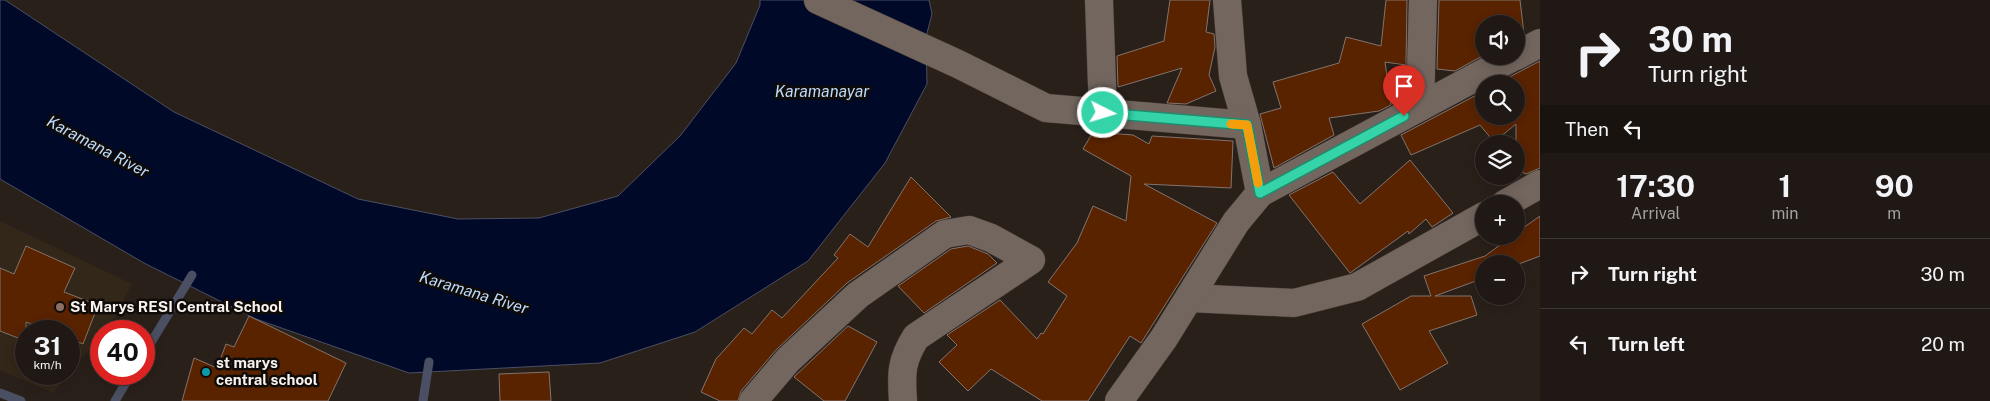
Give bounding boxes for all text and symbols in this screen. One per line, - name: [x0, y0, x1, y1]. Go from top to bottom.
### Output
- map controls: [1475, 15, 1525, 305]
- button: sound: [1475, 15, 1525, 65]
- text: 30 m: [1648, 19, 1733, 60]
- icon: right: [1565, 20, 1630, 85]
- text: Turn right: [1648, 61, 1748, 87]
- pin: [1383, 65, 1425, 116]
- icon: arrive: [1390, 72, 1418, 100]
- button: search: [1475, 75, 1525, 125]
- water label: Karamanayar: [775, 82, 870, 101]
- position arrow: [1076, 86, 1128, 138]
- water label: Karamana River: [44, 112, 153, 182]
- icon: left: [1619, 115, 1647, 143]
- text: Then: [1565, 118, 1609, 140]
- button: layers: [1475, 135, 1525, 185]
- text: 17:30: [1616, 168, 1695, 204]
- text: 1: [1779, 168, 1791, 204]
- text: 90: [1875, 168, 1914, 204]
- button: +: [1475, 195, 1525, 245]
- text: Arrival: [1631, 204, 1680, 223]
- text: min: [1771, 204, 1799, 223]
- text: m: [1887, 204, 1901, 223]
- button: −: [1475, 255, 1525, 305]
- icon: right: [1565, 260, 1593, 288]
- text: Turn right: [1608, 263, 1697, 285]
- text: 30 m: [1920, 263, 1965, 285]
- water label: Karamana River: [417, 267, 531, 318]
- place label: St Marys RESI Central School: [70, 298, 283, 315]
- marker: St Marys RESI Central School: [54, 301, 66, 313]
- speed limit sign: 40: [90, 320, 155, 385]
- icon: left: [1565, 330, 1593, 358]
- text: 31: [34, 331, 61, 361]
- text: Turn left: [1608, 333, 1685, 355]
- text: 20 m: [1921, 333, 1965, 355]
- place label: st marys central school: [216, 354, 318, 388]
- text: km/h: [33, 358, 62, 372]
- marker: st marys central school: [200, 366, 212, 378]

